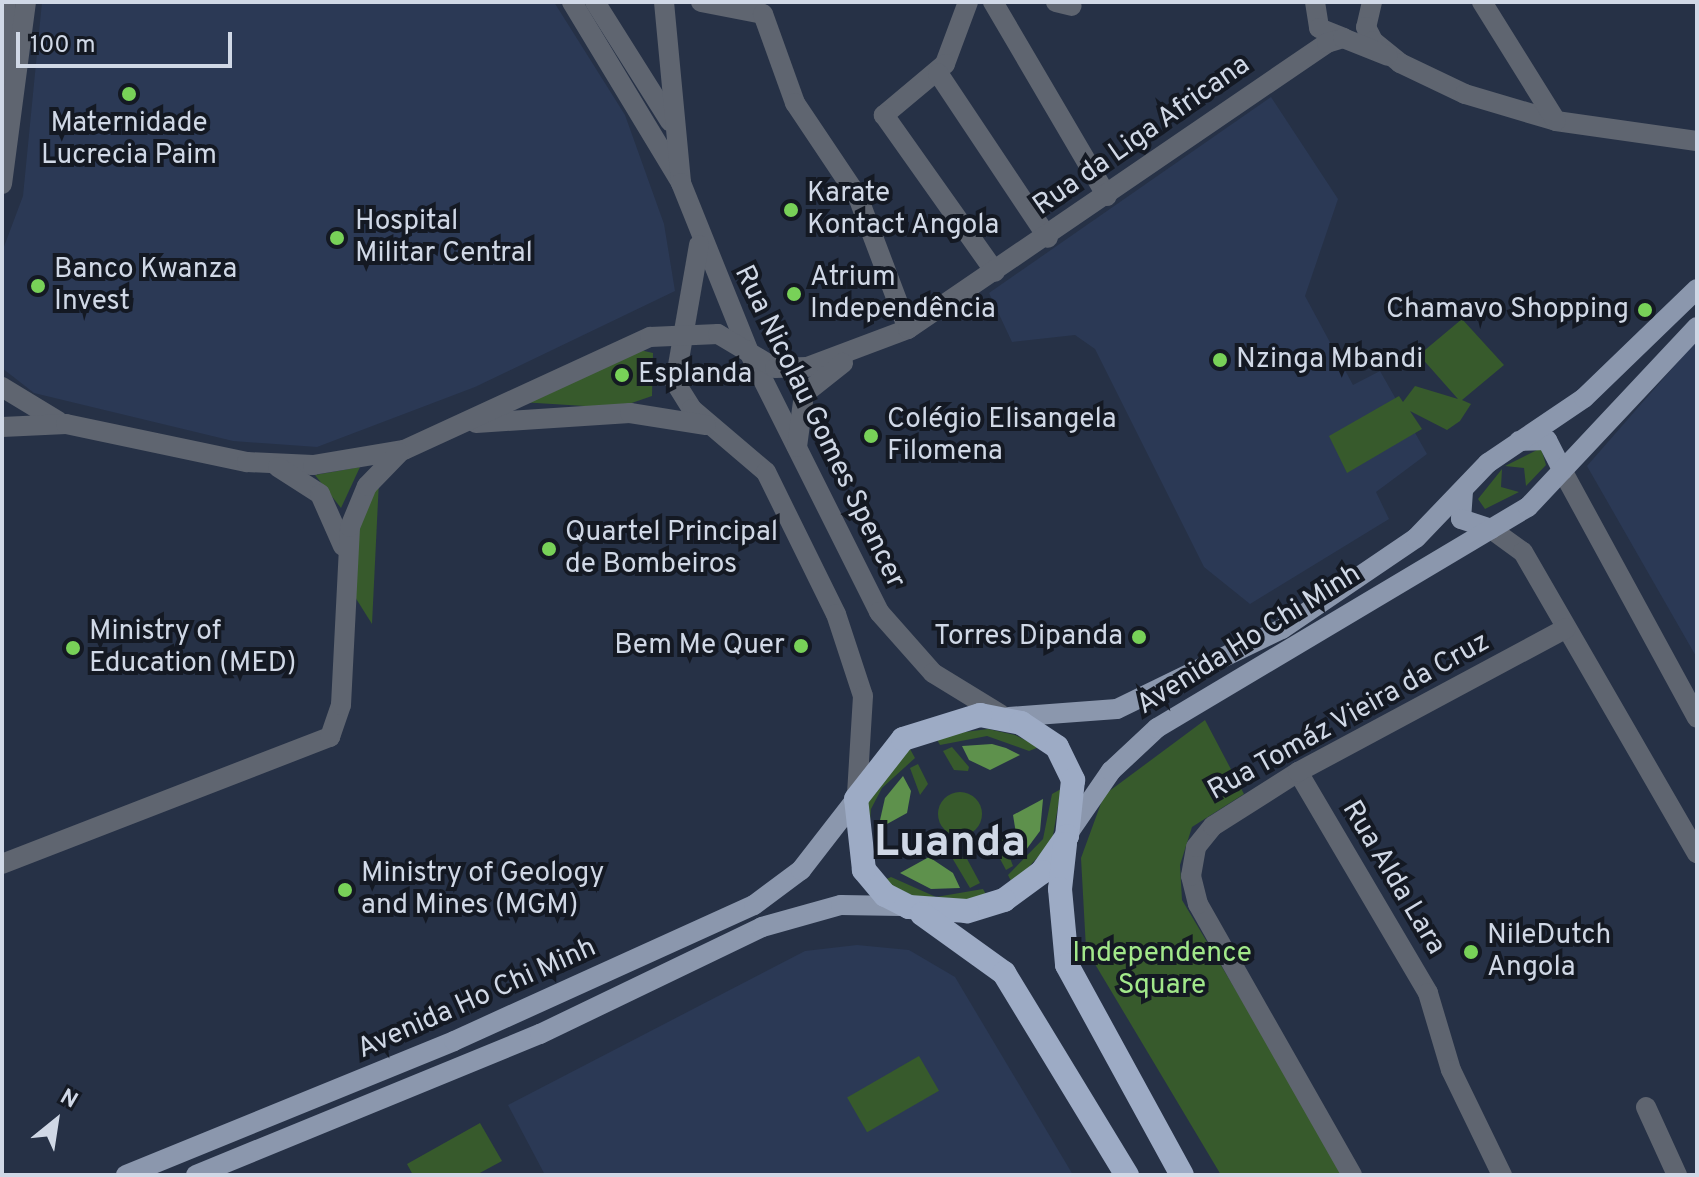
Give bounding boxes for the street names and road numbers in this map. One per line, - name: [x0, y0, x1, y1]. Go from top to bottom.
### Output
- street label: Rua da Liga Africana: [1027, 48, 1257, 224]
- street label: Rua Nicolau Gomes Spencer: [726, 260, 912, 594]
- street label: Avenida Ho Chi Minh: [1131, 557, 1367, 723]
- street label: Rua Tomáz Vieira da Cruz: [1201, 625, 1497, 809]
- street label: Rua Alda Lara: [1334, 794, 1452, 962]
- street label: Avenida Ho Chi Minh: [352, 931, 602, 1067]

